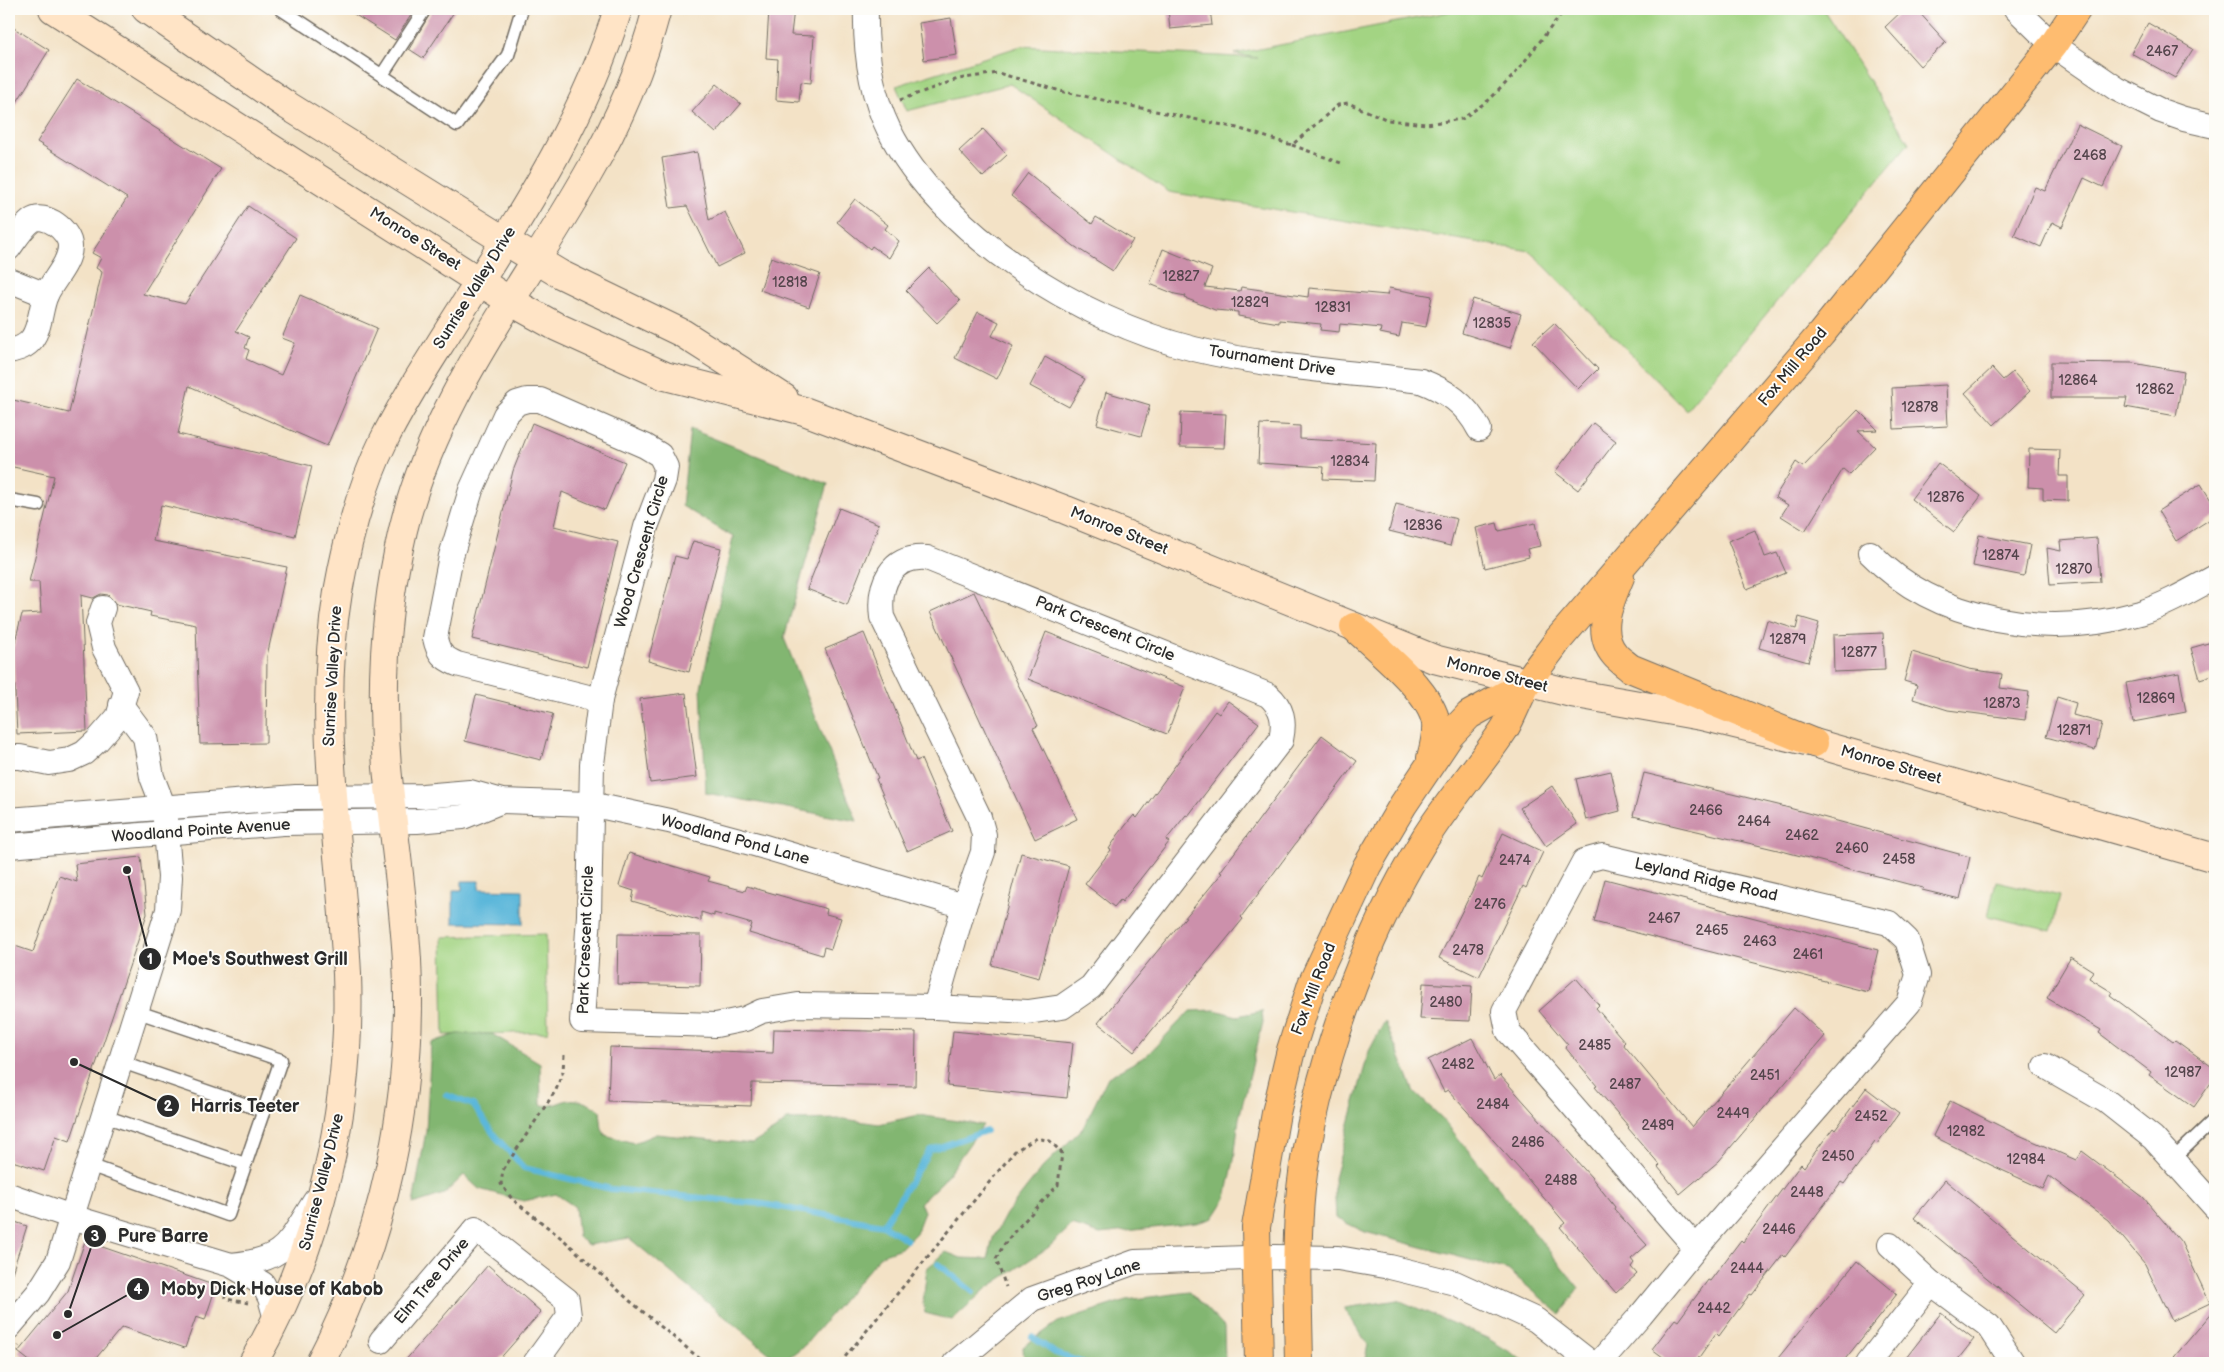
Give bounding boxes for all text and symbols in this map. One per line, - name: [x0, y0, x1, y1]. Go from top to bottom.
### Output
- house number: 2467: [2146, 43, 2178, 60]
- house number: 2468: [2073, 147, 2107, 164]
- street label: Monroe Street: [366, 203, 464, 275]
- street label: Sunrise Valley Drive: [430, 223, 521, 353]
- house number: 12827: [1163, 268, 1200, 285]
- house number: 12818: [772, 274, 808, 291]
- house number: 12829: [1231, 294, 1269, 311]
- house number: 12831: [1315, 299, 1351, 316]
- house number: 12835: [1473, 315, 1511, 332]
- street label: Fox Mill Road: [1755, 324, 1831, 410]
- street label: Tournament Drive: [1207, 342, 1337, 380]
- house number: 12864: [2059, 372, 2098, 389]
- house number: 12862: [2136, 381, 2175, 398]
- house number: 12878: [1902, 399, 1938, 416]
- house number: 12834: [1331, 453, 1370, 470]
- street label: Wood Crescent Circle: [611, 473, 673, 630]
- house number: 12876: [1927, 489, 1965, 506]
- street label: Monroe Street: [1067, 503, 1171, 559]
- house number: 12836: [1403, 517, 1443, 534]
- house number: 12874: [1982, 547, 2020, 564]
- house number: 12870: [2056, 561, 2092, 578]
- street label: Park Crescent Circle: [1032, 592, 1178, 666]
- street label: Sunrise Valley Drive: [320, 605, 346, 747]
- house number: 12879: [1770, 631, 1806, 648]
- house number: 12877: [1841, 644, 1877, 661]
- street label: Monroe Street: [1444, 653, 1550, 697]
- house number: 12869: [2137, 690, 2175, 707]
- house number: 12873: [1983, 695, 2021, 712]
- house number: 12871: [2057, 722, 2091, 739]
- street label: Monroe Street: [1838, 742, 1944, 788]
- house number: 2466: [1689, 802, 1723, 819]
- street label: Woodland Pond Lane: [658, 811, 812, 869]
- house number: 2464: [1737, 813, 1771, 830]
- street label: Woodland Pointe Avenue: [111, 815, 292, 847]
- house number: 2462: [1785, 827, 1819, 844]
- house number: 2460: [1835, 840, 1869, 857]
- house number: 2458: [1883, 851, 1915, 868]
- house number: 2474: [1499, 852, 1531, 869]
- street label: Leyland Ridge Road: [1633, 854, 1779, 906]
- street label: Park Crescent Circle: [574, 865, 598, 1015]
- house number: 2476: [1474, 896, 1506, 913]
- house number: 2467: [1648, 910, 1680, 927]
- house number: 2465: [1695, 922, 1729, 939]
- house number: 2463: [1743, 933, 1777, 950]
- street label: Fox Mill Road: [1288, 940, 1340, 1038]
- callout: Moe's Southwest Grill: [137, 942, 358, 975]
- house number: 2478: [1452, 942, 1484, 959]
- house number: 2461: [1793, 946, 1823, 963]
- text: Moe's Southwest Grill: [172, 949, 348, 970]
- text: 1: [147, 950, 153, 969]
- house number: 2480: [1430, 994, 1462, 1011]
- house number: 2485: [1579, 1037, 1611, 1054]
- house number: 2482: [1441, 1056, 1475, 1073]
- house number: 12987: [2165, 1064, 2202, 1081]
- house number: 2451: [1750, 1067, 1780, 1084]
- house number: 2487: [1609, 1076, 1641, 1093]
- callout: Harris Teeter: [155, 1089, 309, 1122]
- text: Harris Teeter: [191, 1096, 300, 1117]
- house number: 2484: [1476, 1096, 1510, 1113]
- text: 2: [164, 1097, 173, 1116]
- house number: 2449: [1716, 1105, 1750, 1122]
- house number: 2452: [1855, 1108, 1888, 1125]
- street label: Sunrise Valley Drive: [296, 1111, 348, 1252]
- house number: 2489: [1642, 1117, 1674, 1134]
- house number: 12982: [1947, 1123, 1986, 1140]
- house number: 2486: [1511, 1134, 1545, 1151]
- house number: 2450: [1822, 1148, 1854, 1165]
- house number: 12984: [2007, 1151, 2046, 1168]
- house number: 2488: [1545, 1172, 1577, 1189]
- house number: 2448: [1790, 1184, 1824, 1201]
- callout: Pure Barre: [83, 1220, 218, 1253]
- house number: 2446: [1762, 1221, 1796, 1238]
- text: Pure Barre: [118, 1226, 208, 1247]
- text: 3: [91, 1227, 100, 1246]
- street label: Elm Tree Drive: [391, 1234, 474, 1328]
- street label: Greg Roy Lane: [1035, 1255, 1144, 1307]
- house number: 2444: [1730, 1260, 1764, 1277]
- callout: Moby Dick House of Kabob: [125, 1272, 393, 1305]
- text: Moby Dick House of Kabob: [161, 1279, 384, 1300]
- text: 4: [134, 1280, 143, 1299]
- house number: 2442: [1697, 1300, 1731, 1317]

